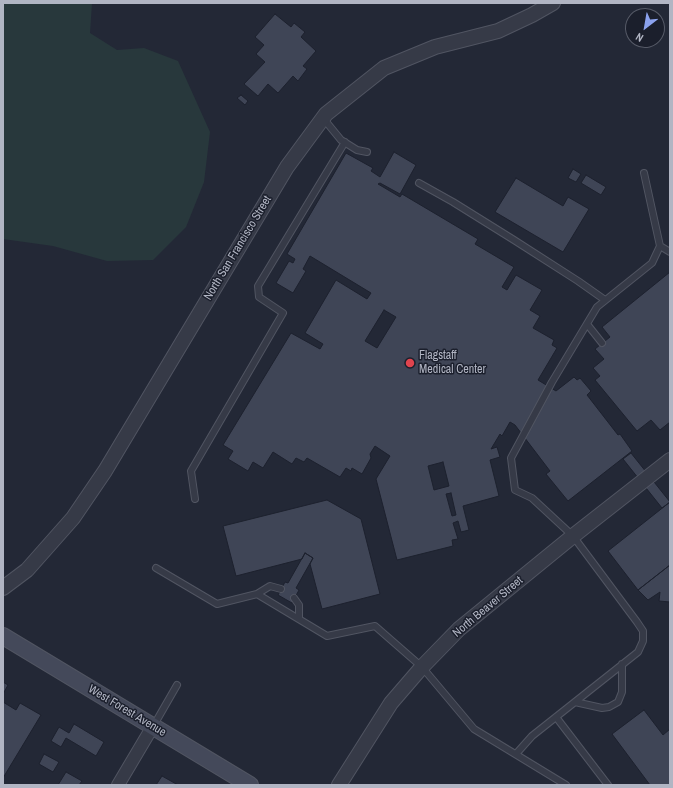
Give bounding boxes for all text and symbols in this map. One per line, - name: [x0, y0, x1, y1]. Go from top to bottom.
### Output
- north arrow: [625, 8, 665, 48]
- text: N: [633, 30, 646, 45]
- street label: North San Francisco Street: [201, 193, 275, 303]
- place label: Flagstaff Medical Center: [419, 349, 486, 377]
- marker: Flagstaff Medical Center: [404, 357, 416, 369]
- street label: North Beaver Street: [450, 574, 526, 640]
- street label: West Forest Avenue: [85, 682, 169, 740]

